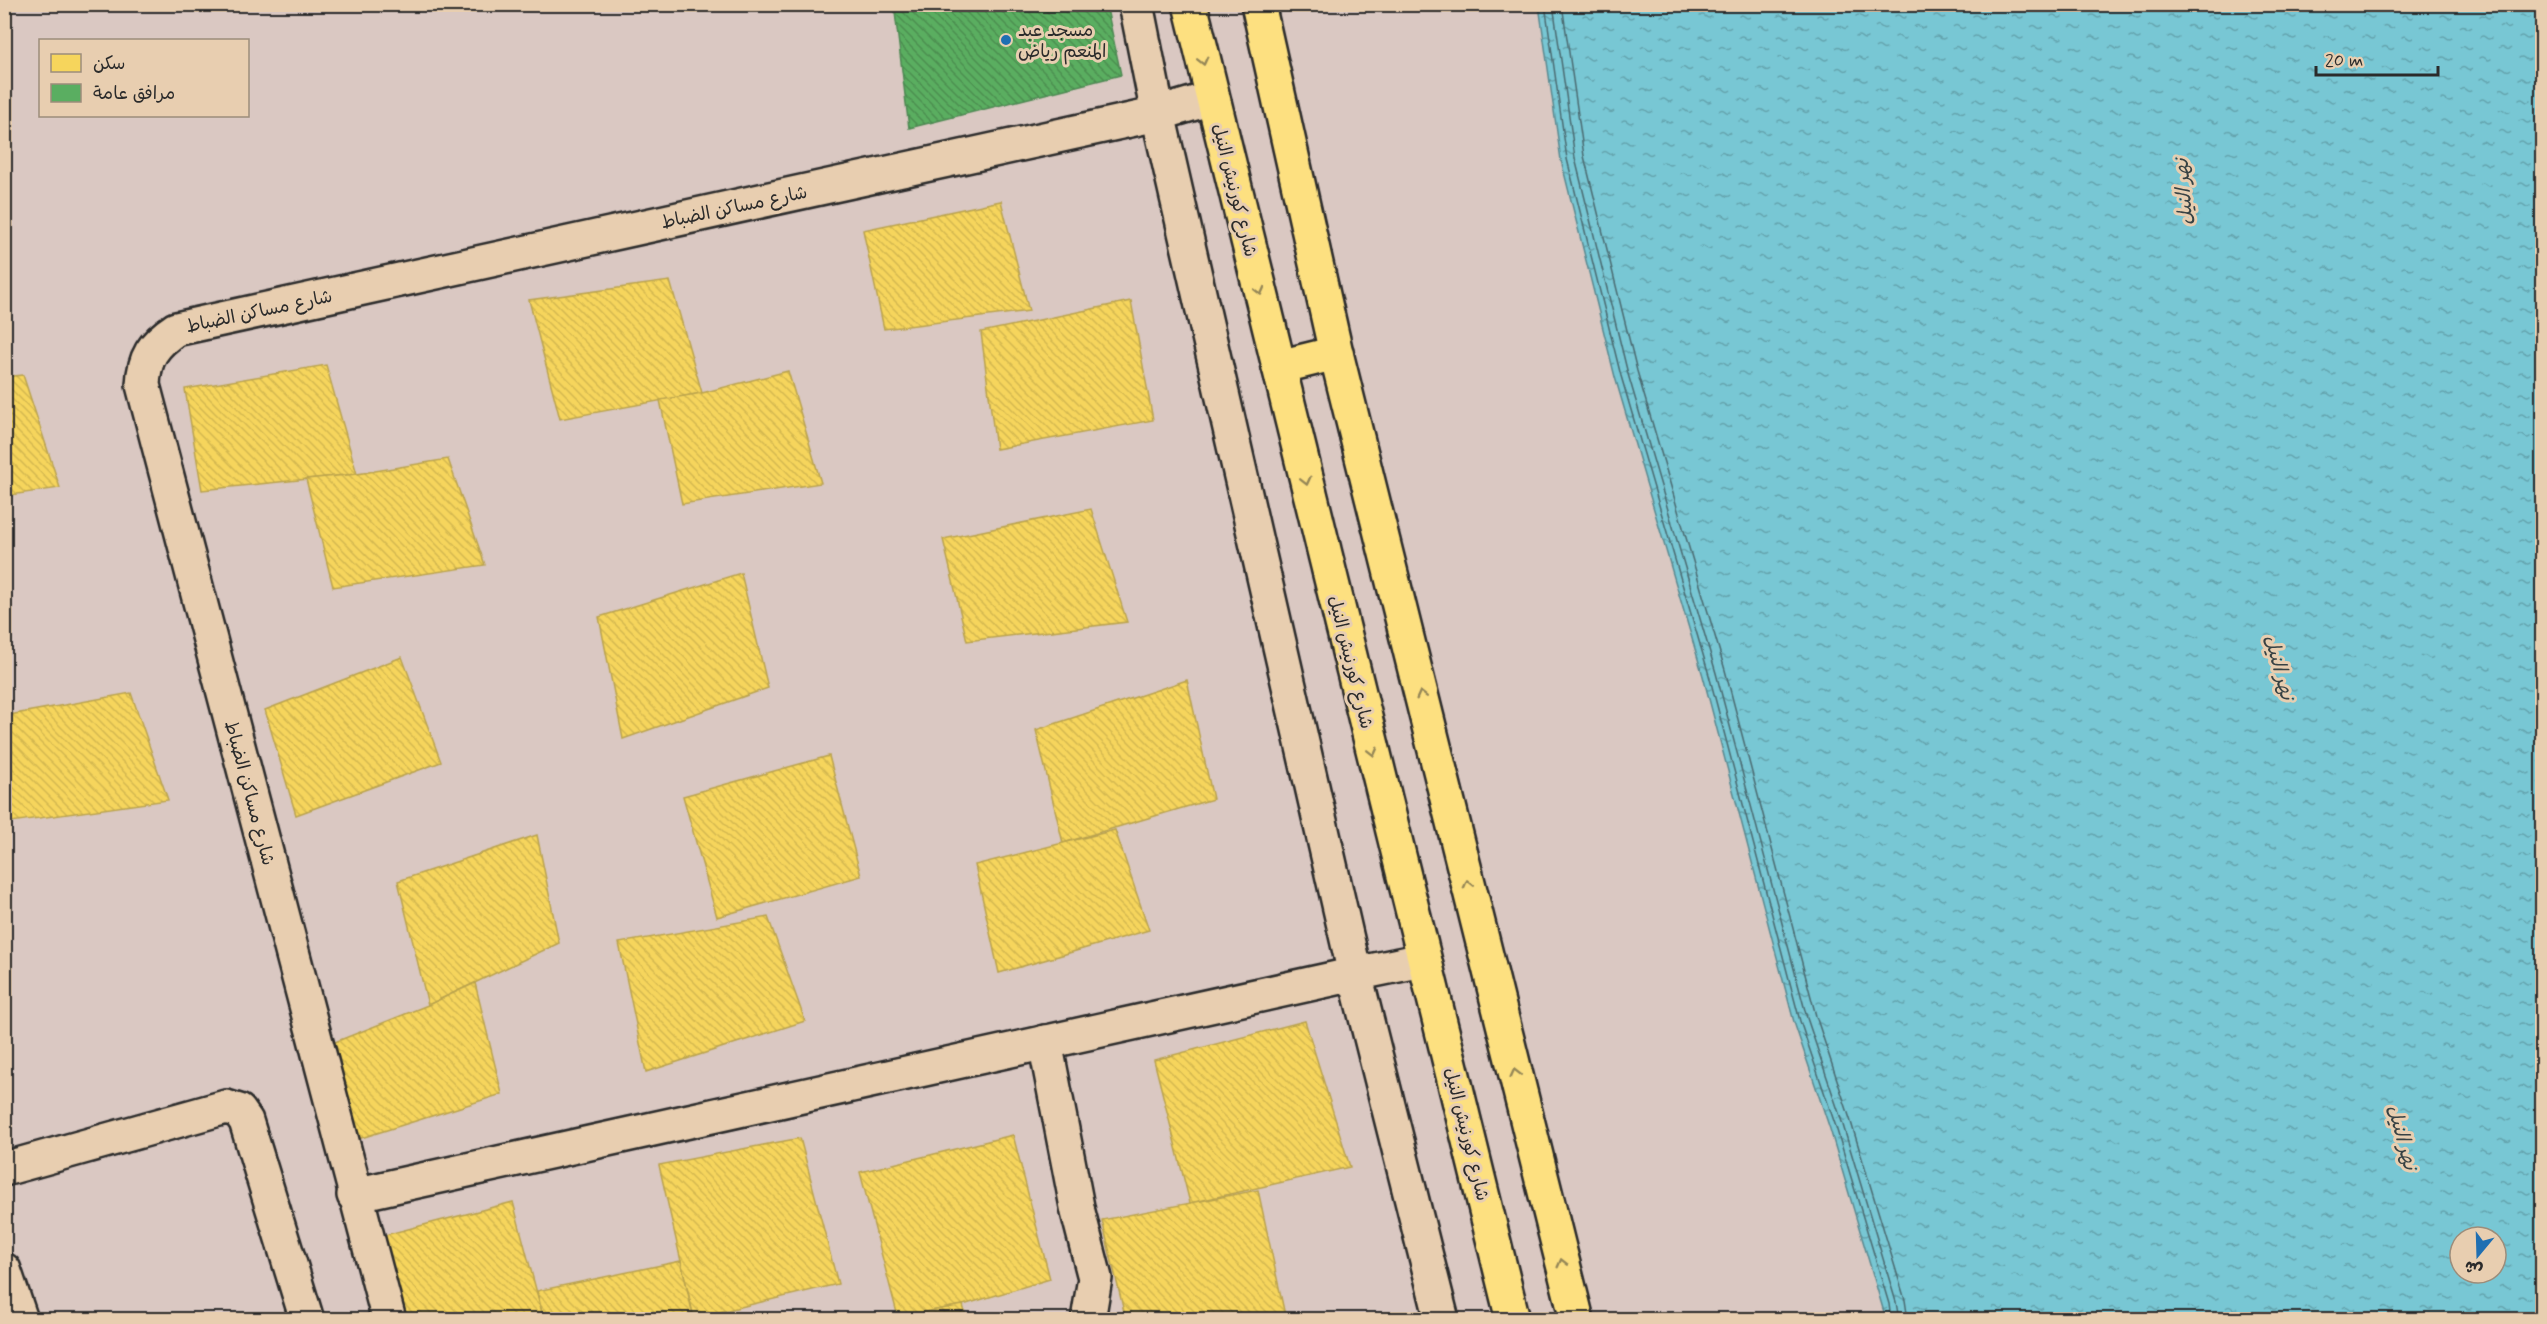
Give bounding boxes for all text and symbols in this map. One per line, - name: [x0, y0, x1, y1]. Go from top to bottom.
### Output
- place label: مسجد عبد المنعم رياض: [1018, 19, 1106, 65]
- marker: مسجد عبد المنعم رياض: [999, 33, 1013, 47]
- legend: [39, 39, 249, 117]
- scale bar: [2316, 39, 2438, 77]
- text: 20 m: [2325, 49, 2363, 73]
- text: سكن: [93, 52, 125, 76]
- one-way arrow: [1196, 56, 1209, 66]
- text: مرافق عامة: [93, 82, 175, 106]
- street label: شارع كورنيش النيل: [1206, 121, 1262, 259]
- water label: نهر النيل: [2169, 155, 2200, 226]
- street label: شارع مساكن الضباط: [659, 181, 810, 235]
- street label: شارع مساكن الضباط: [184, 285, 335, 339]
- one-way arrow: [1252, 286, 1265, 296]
- one-way arrow: [1299, 476, 1312, 486]
- street label: شارع كورنيش النيل: [1322, 593, 1378, 731]
- water label: نهر النيل: [2257, 632, 2301, 706]
- one-way arrow: [1416, 690, 1429, 700]
- street label: شارع مساكن الضباط: [218, 718, 280, 868]
- one-way arrow: [1365, 747, 1378, 757]
- one-way arrow: [1463, 879, 1476, 889]
- street label: شارع كورنيش النيل: [1438, 1065, 1494, 1203]
- one-way arrow: [1510, 1069, 1523, 1079]
- water label: نهر النيل: [2380, 1102, 2424, 1176]
- north arrow: [2448, 1225, 2508, 1285]
- text: ش: [2462, 1255, 2485, 1281]
- one-way arrow: [1557, 1258, 1570, 1268]

